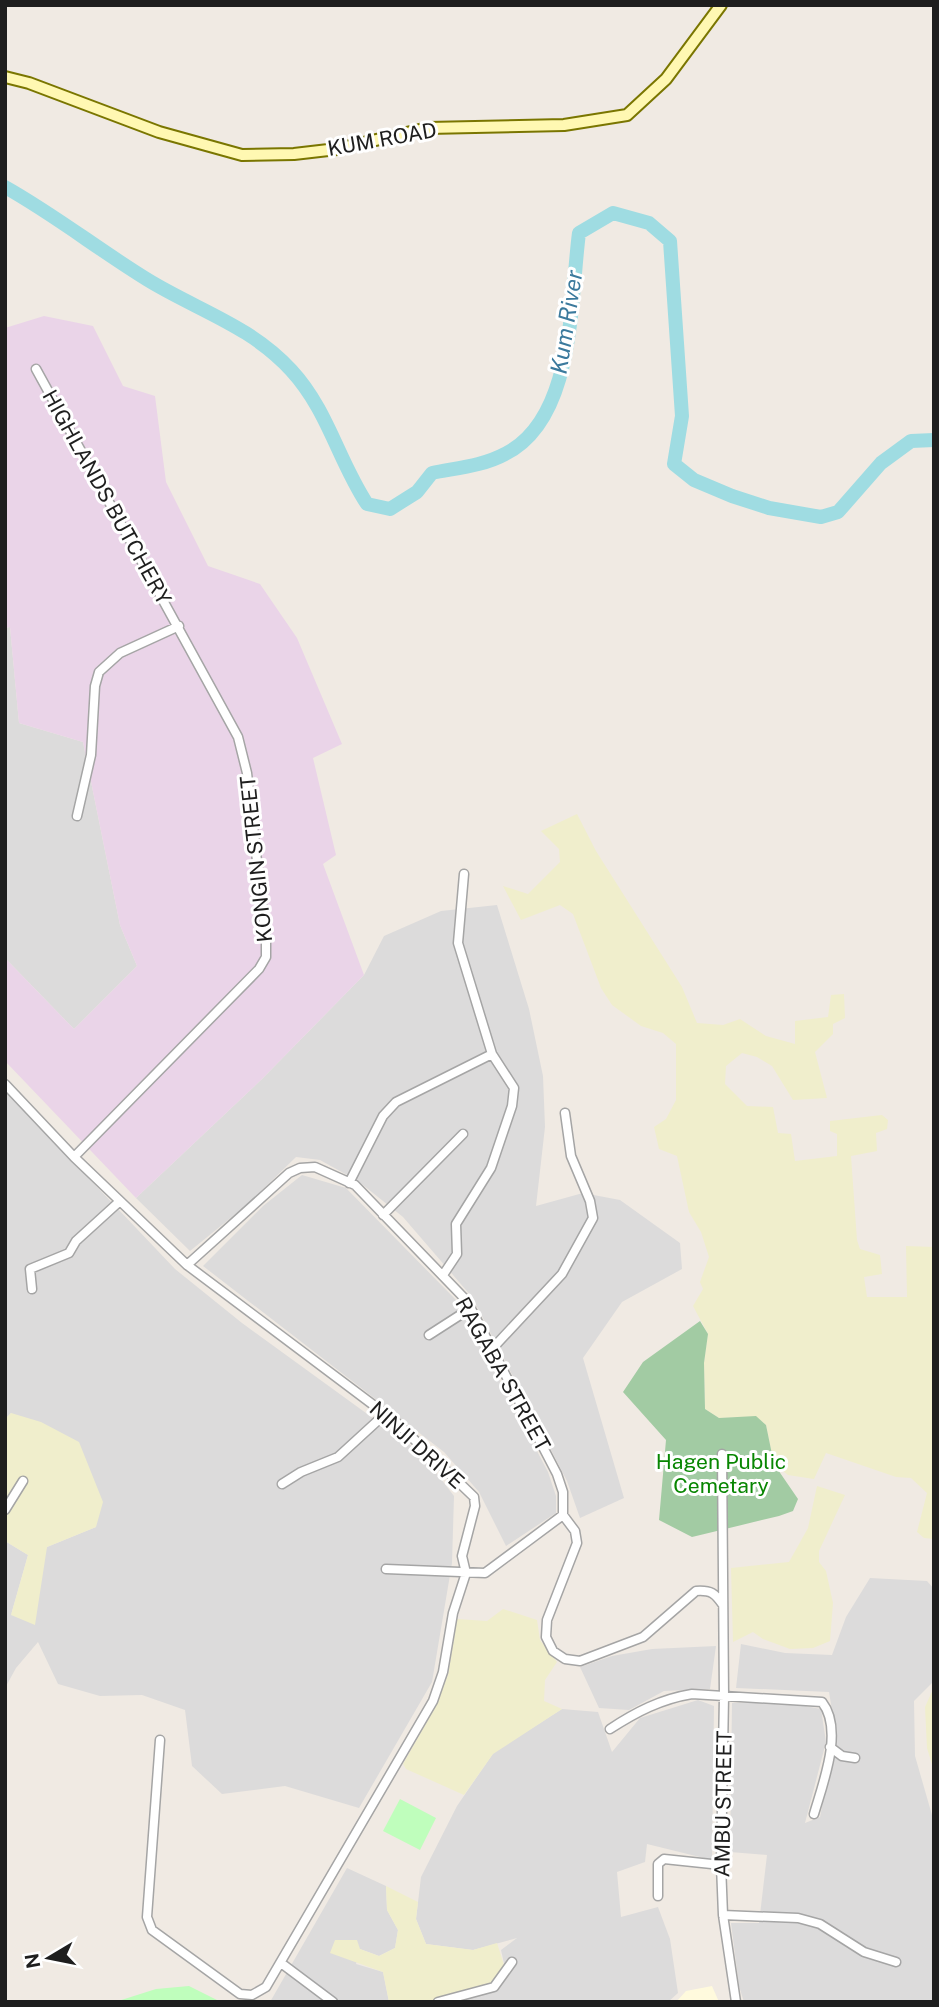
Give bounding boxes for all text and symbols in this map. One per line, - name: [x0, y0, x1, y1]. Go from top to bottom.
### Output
- street label: KUM ROAD: [325, 117, 439, 161]
- water label: Kum River: [544, 268, 588, 376]
- street label: HIGHLANDS BUTCHERY: [37, 385, 177, 609]
- street label: KONGIN STREET: [235, 775, 277, 943]
- street label: RAGABA STREET: [450, 1293, 556, 1455]
- street label: NINJI DRIVE: [365, 1396, 469, 1494]
- park label: Hagen Public Cemetary: [656, 1449, 786, 1498]
- street label: AMBU STREET: [709, 1730, 737, 1878]
- north arrow: [14, 1923, 84, 1993]
- text: N: [20, 1952, 44, 1970]

